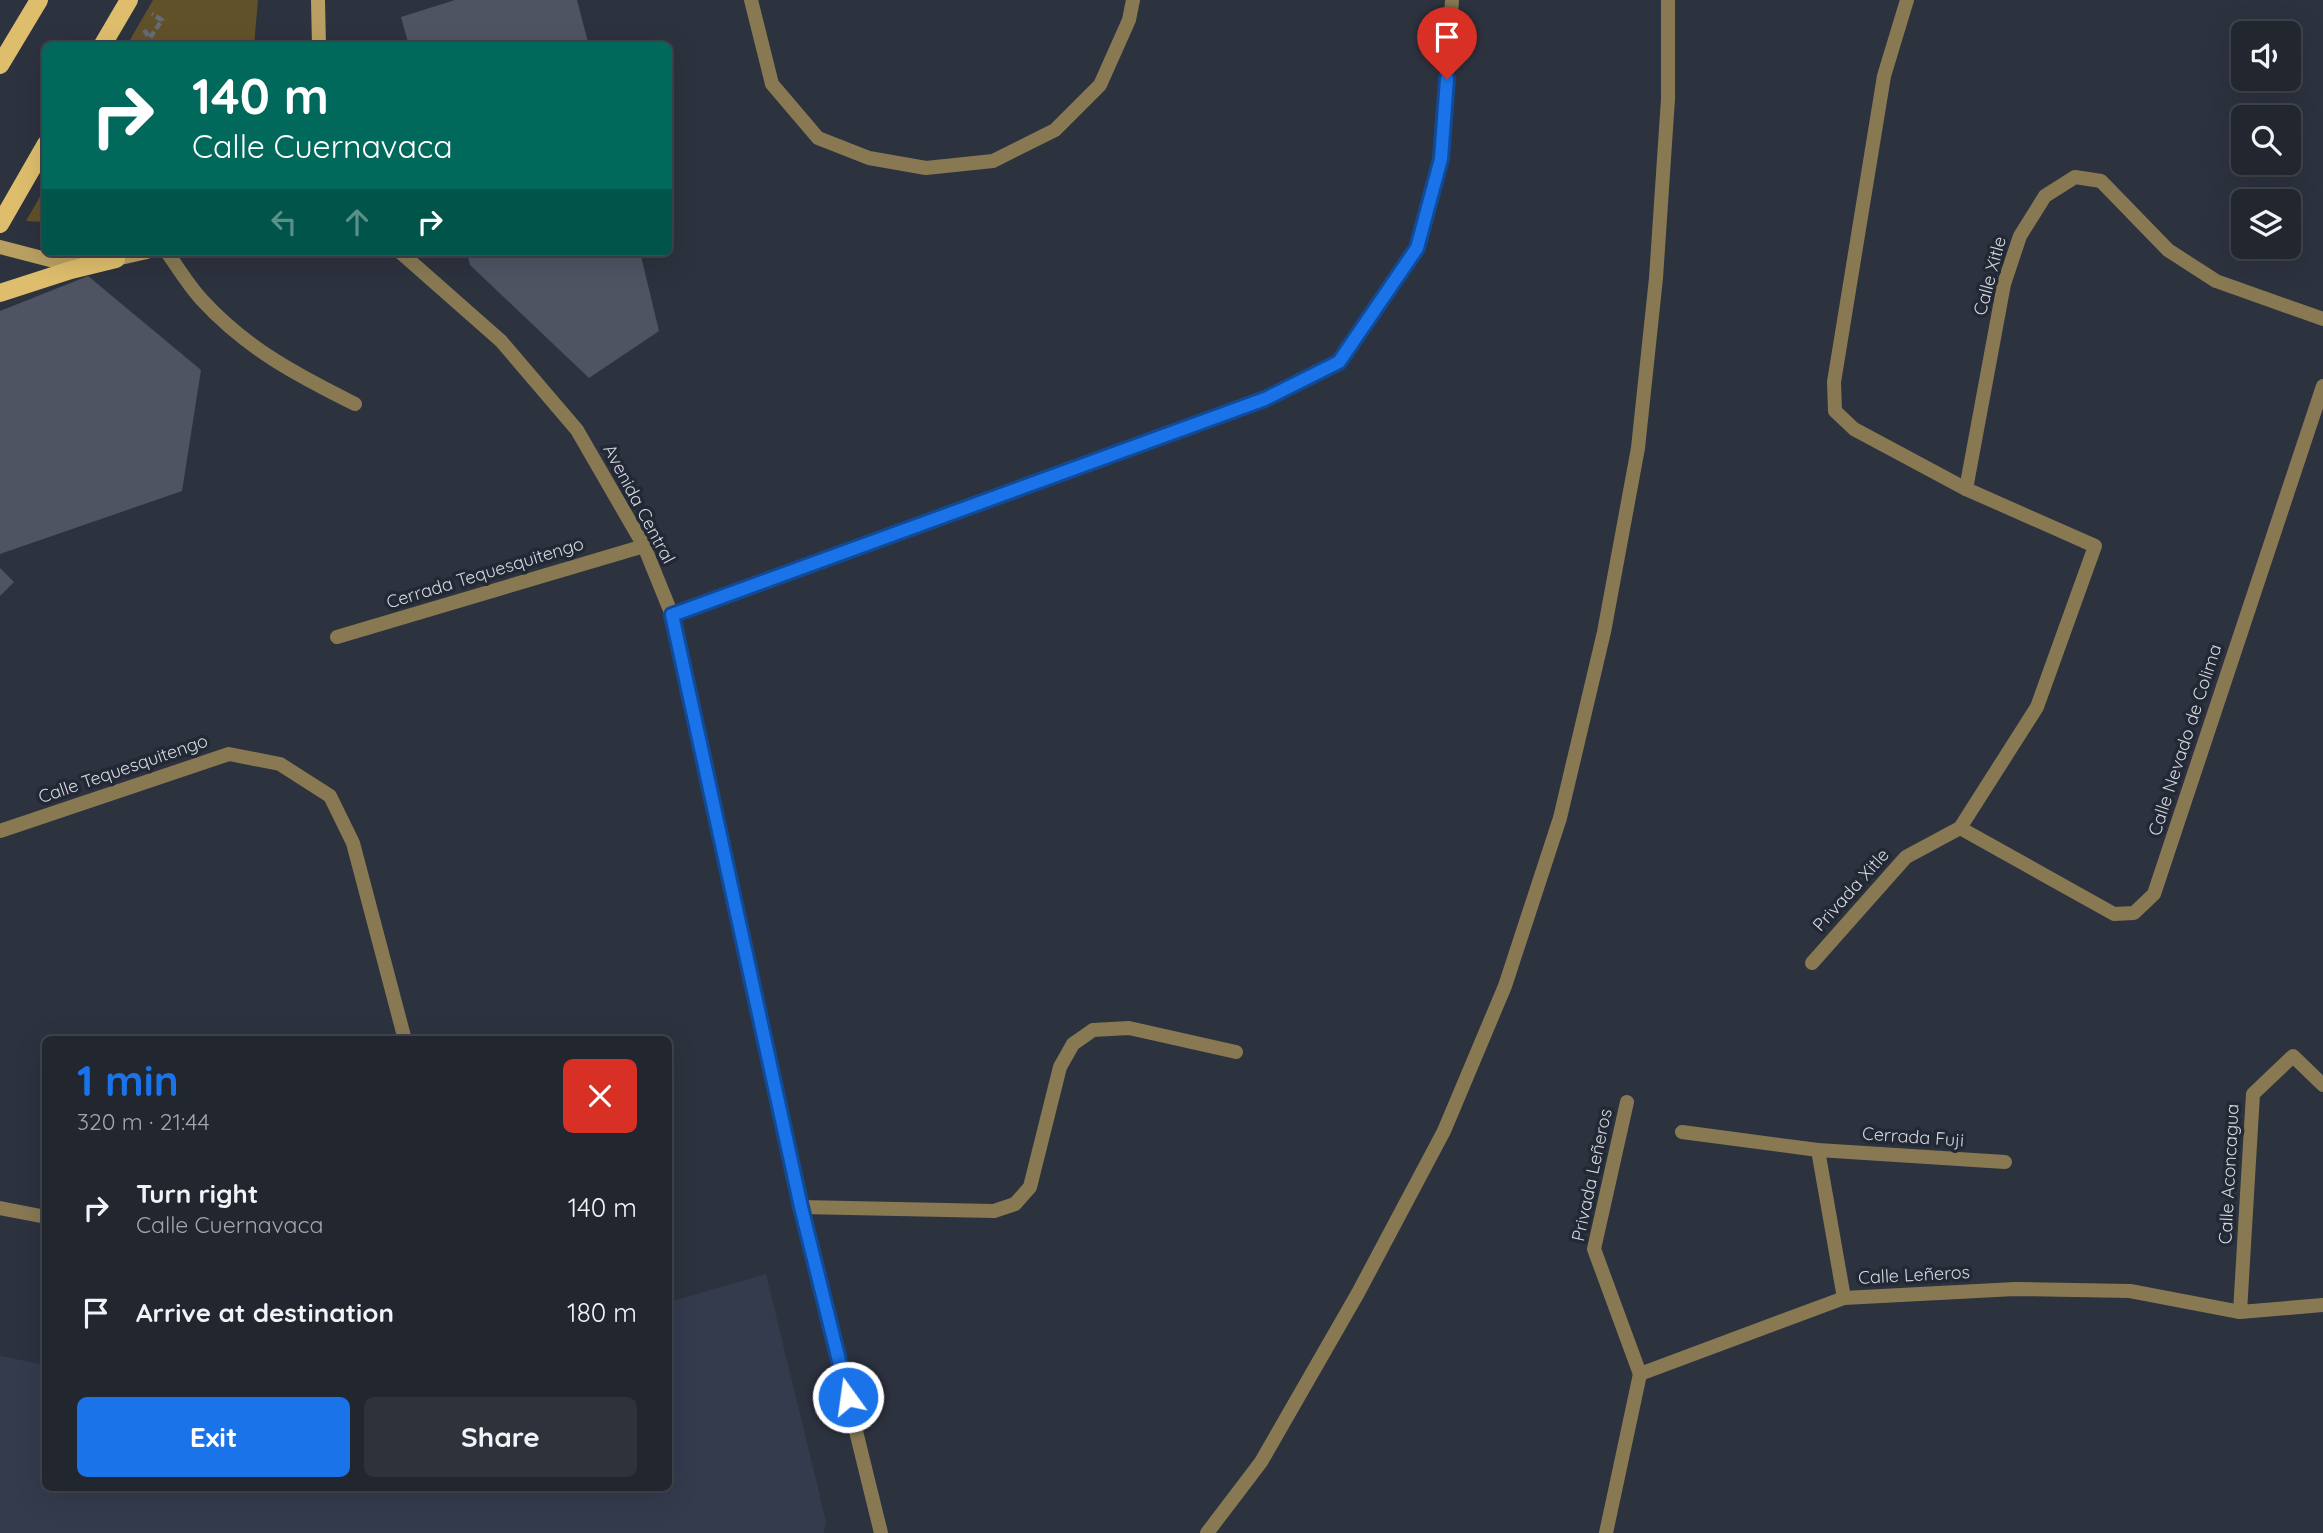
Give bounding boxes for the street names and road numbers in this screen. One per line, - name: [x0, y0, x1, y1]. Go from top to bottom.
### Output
- street label: Calle Xitle: [1968, 234, 2011, 318]
- street label: Avenida Central: [598, 440, 681, 567]
- street label: Cerrada Tequesquitengo: [383, 532, 586, 614]
- street label: Calle Nevado de Colima: [2143, 641, 2226, 839]
- street label: Calle Tequesquitengo: [35, 729, 211, 808]
- street label: Privada Xitle: [1807, 843, 1894, 936]
- street label: Calle Aconcagua: [2213, 1103, 2244, 1245]
- street label: Privada Leñeros: [1566, 1107, 1617, 1243]
- street label: Cerrada Fuji: [1861, 1121, 1965, 1152]
- street label: Calle Leñeros: [1857, 1260, 1971, 1289]

